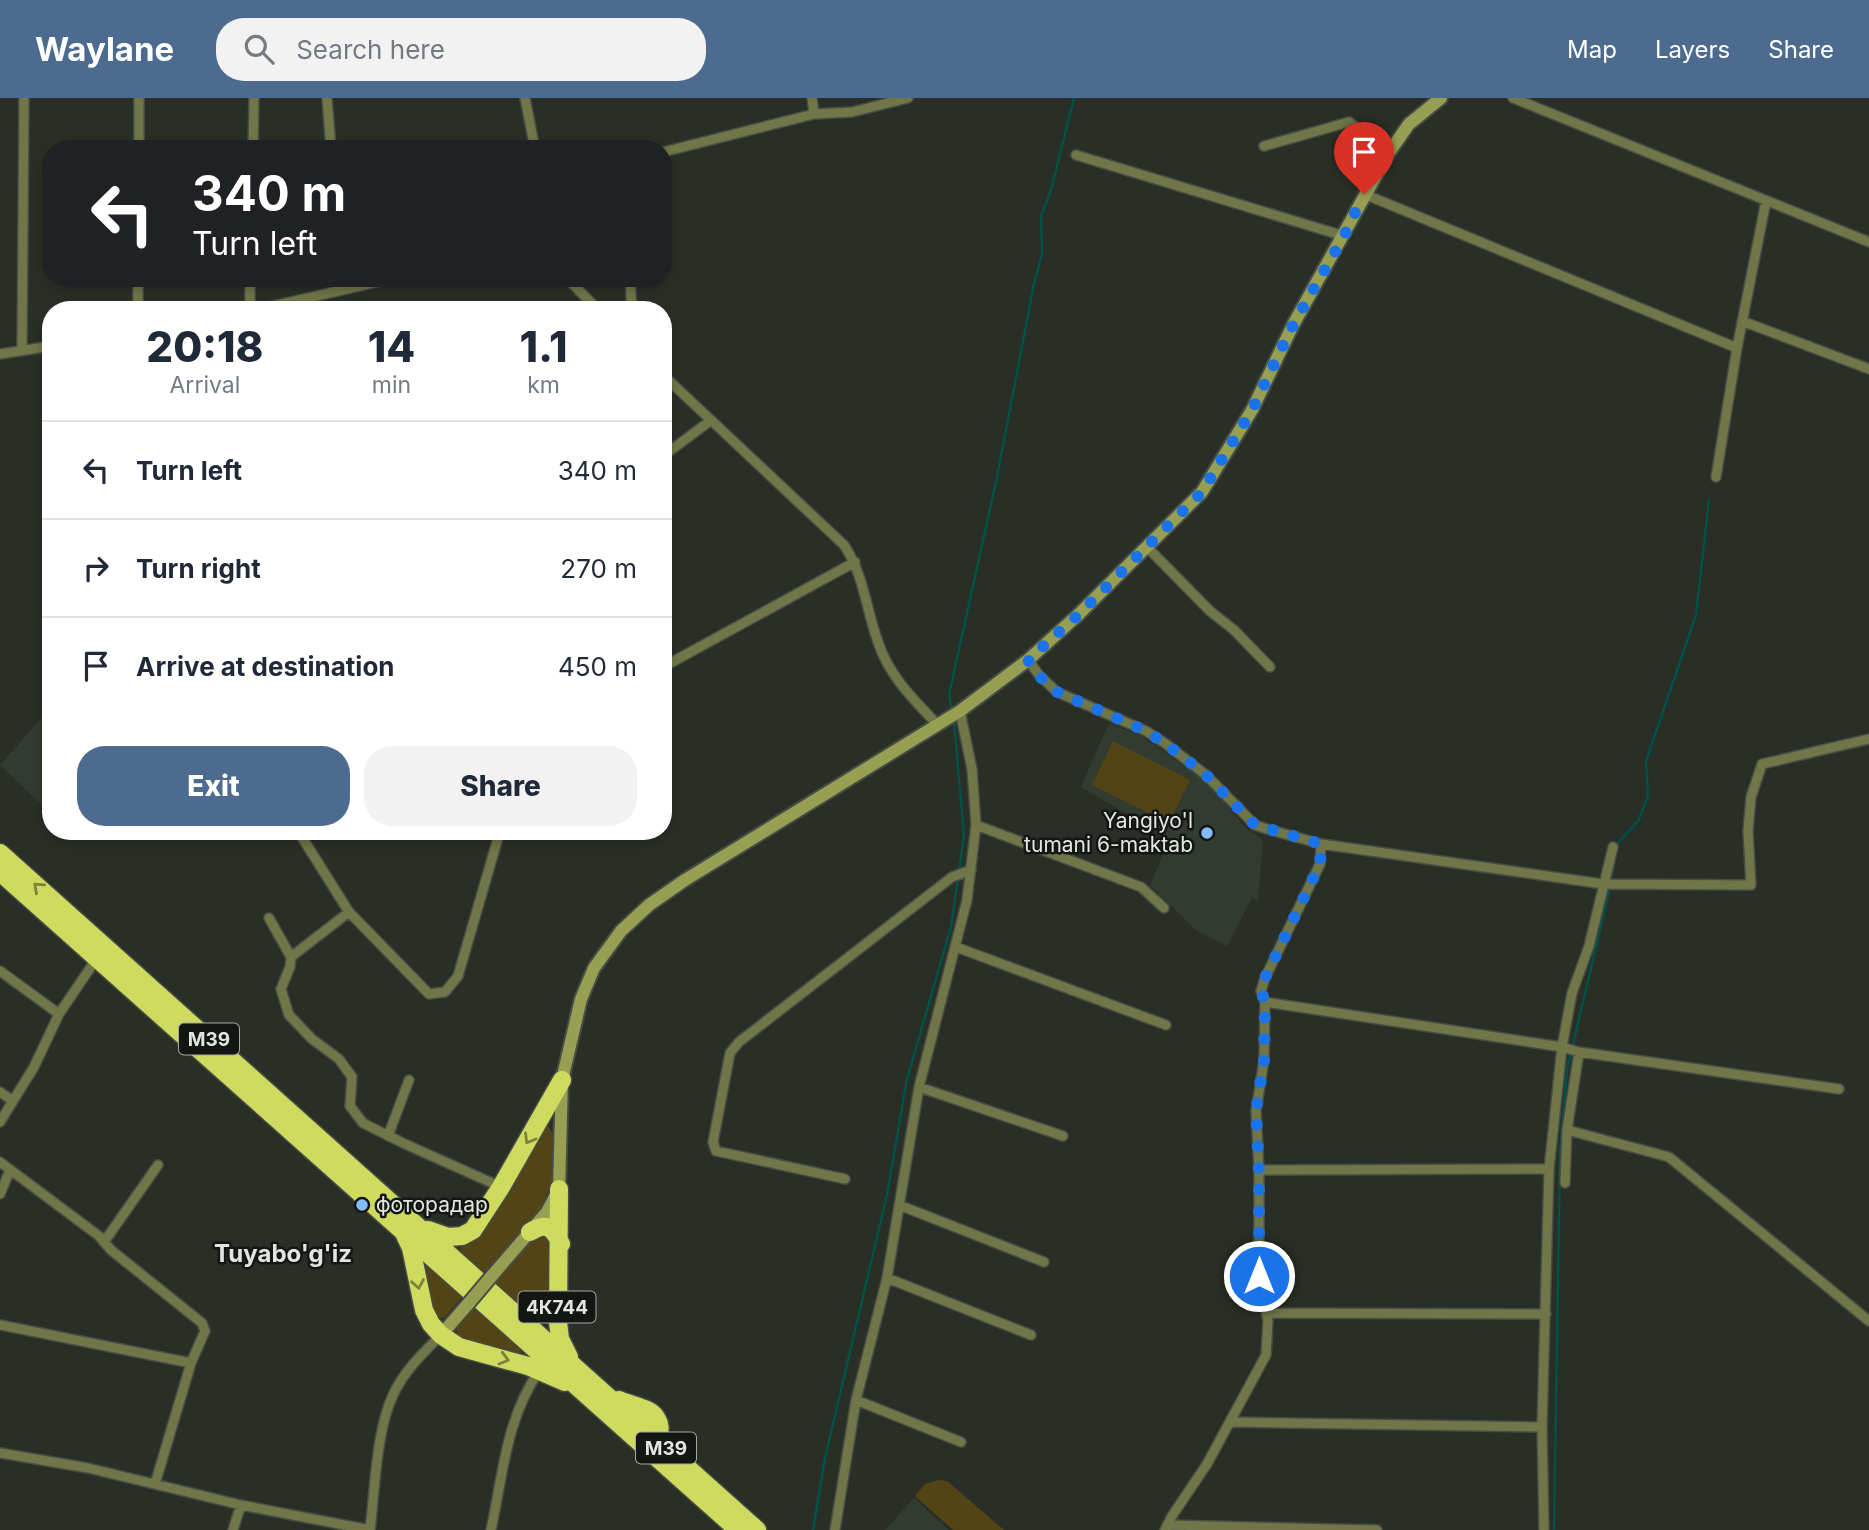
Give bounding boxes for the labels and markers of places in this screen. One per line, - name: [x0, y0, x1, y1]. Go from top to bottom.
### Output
- pin: [1334, 122, 1394, 194]
- place label: Yangiyo'l tumani 6-maktab: [1024, 808, 1193, 857]
- marker: Yangiyo'l tumani 6-maktab: [1199, 825, 1215, 841]
- place label: фоторадар: [376, 1192, 488, 1217]
- marker: фоторадар: [354, 1197, 370, 1213]

